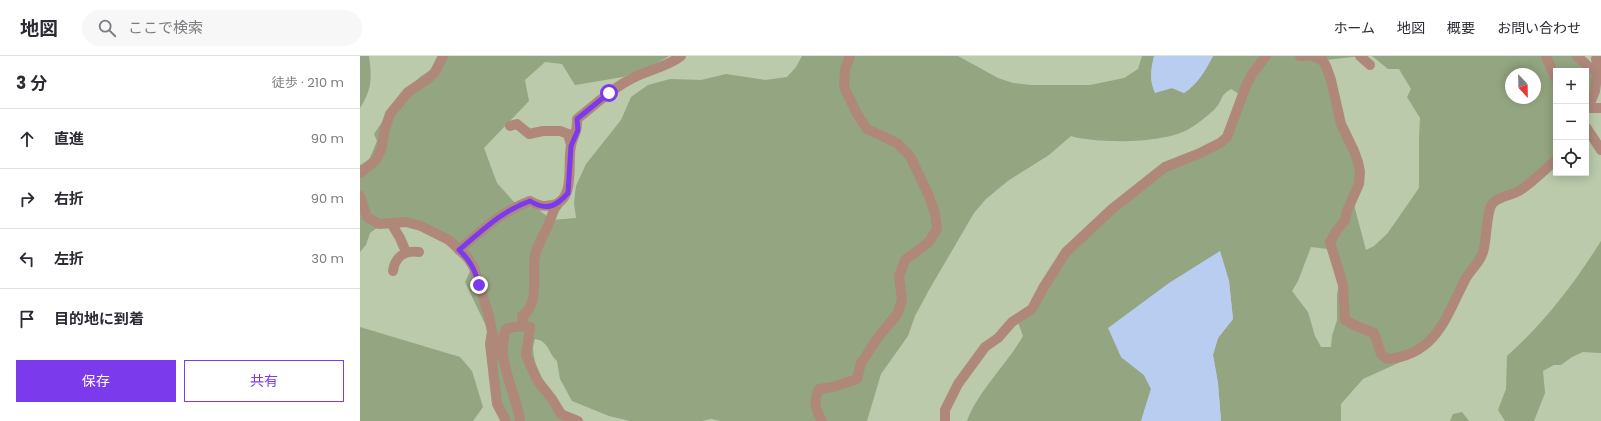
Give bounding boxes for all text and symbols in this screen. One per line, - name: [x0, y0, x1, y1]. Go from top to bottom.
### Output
- search box: [82, 10, 362, 46]
- text: 地図: [20, 15, 58, 42]
- icon: search: [96, 17, 118, 39]
- text: ここで検索: [128, 17, 203, 38]
- text: ホーム: [1333, 18, 1375, 38]
- text: 地図: [1397, 18, 1425, 38]
- text: 概要: [1447, 18, 1475, 38]
- text: お問い合わせ: [1497, 18, 1581, 38]
- north arrow: [1505, 68, 1541, 104]
- map controls: [1553, 68, 1589, 176]
- button: +: [1553, 68, 1589, 104]
- text: 3 分: [16, 71, 47, 95]
- text: 徒歩 · 210 m: [272, 73, 344, 92]
- route start: [600, 84, 618, 102]
- button: −: [1553, 104, 1589, 140]
- icon: ahead: [16, 128, 38, 150]
- text: 直進: [54, 128, 84, 149]
- text: 90 m: [311, 129, 344, 148]
- button: locate: [1553, 140, 1589, 176]
- icon: right: [16, 188, 38, 210]
- text: 右折: [54, 188, 84, 209]
- text: 90 m: [311, 189, 344, 208]
- icon: left: [16, 248, 38, 270]
- text: 左折: [54, 248, 84, 269]
- text: 30 m: [311, 249, 344, 268]
- route end: [470, 276, 488, 294]
- icon: arrive: [16, 308, 38, 330]
- text: 目的地に到着: [54, 308, 144, 329]
- button: 保存: [16, 360, 176, 402]
- button: 共有: [184, 360, 344, 402]

